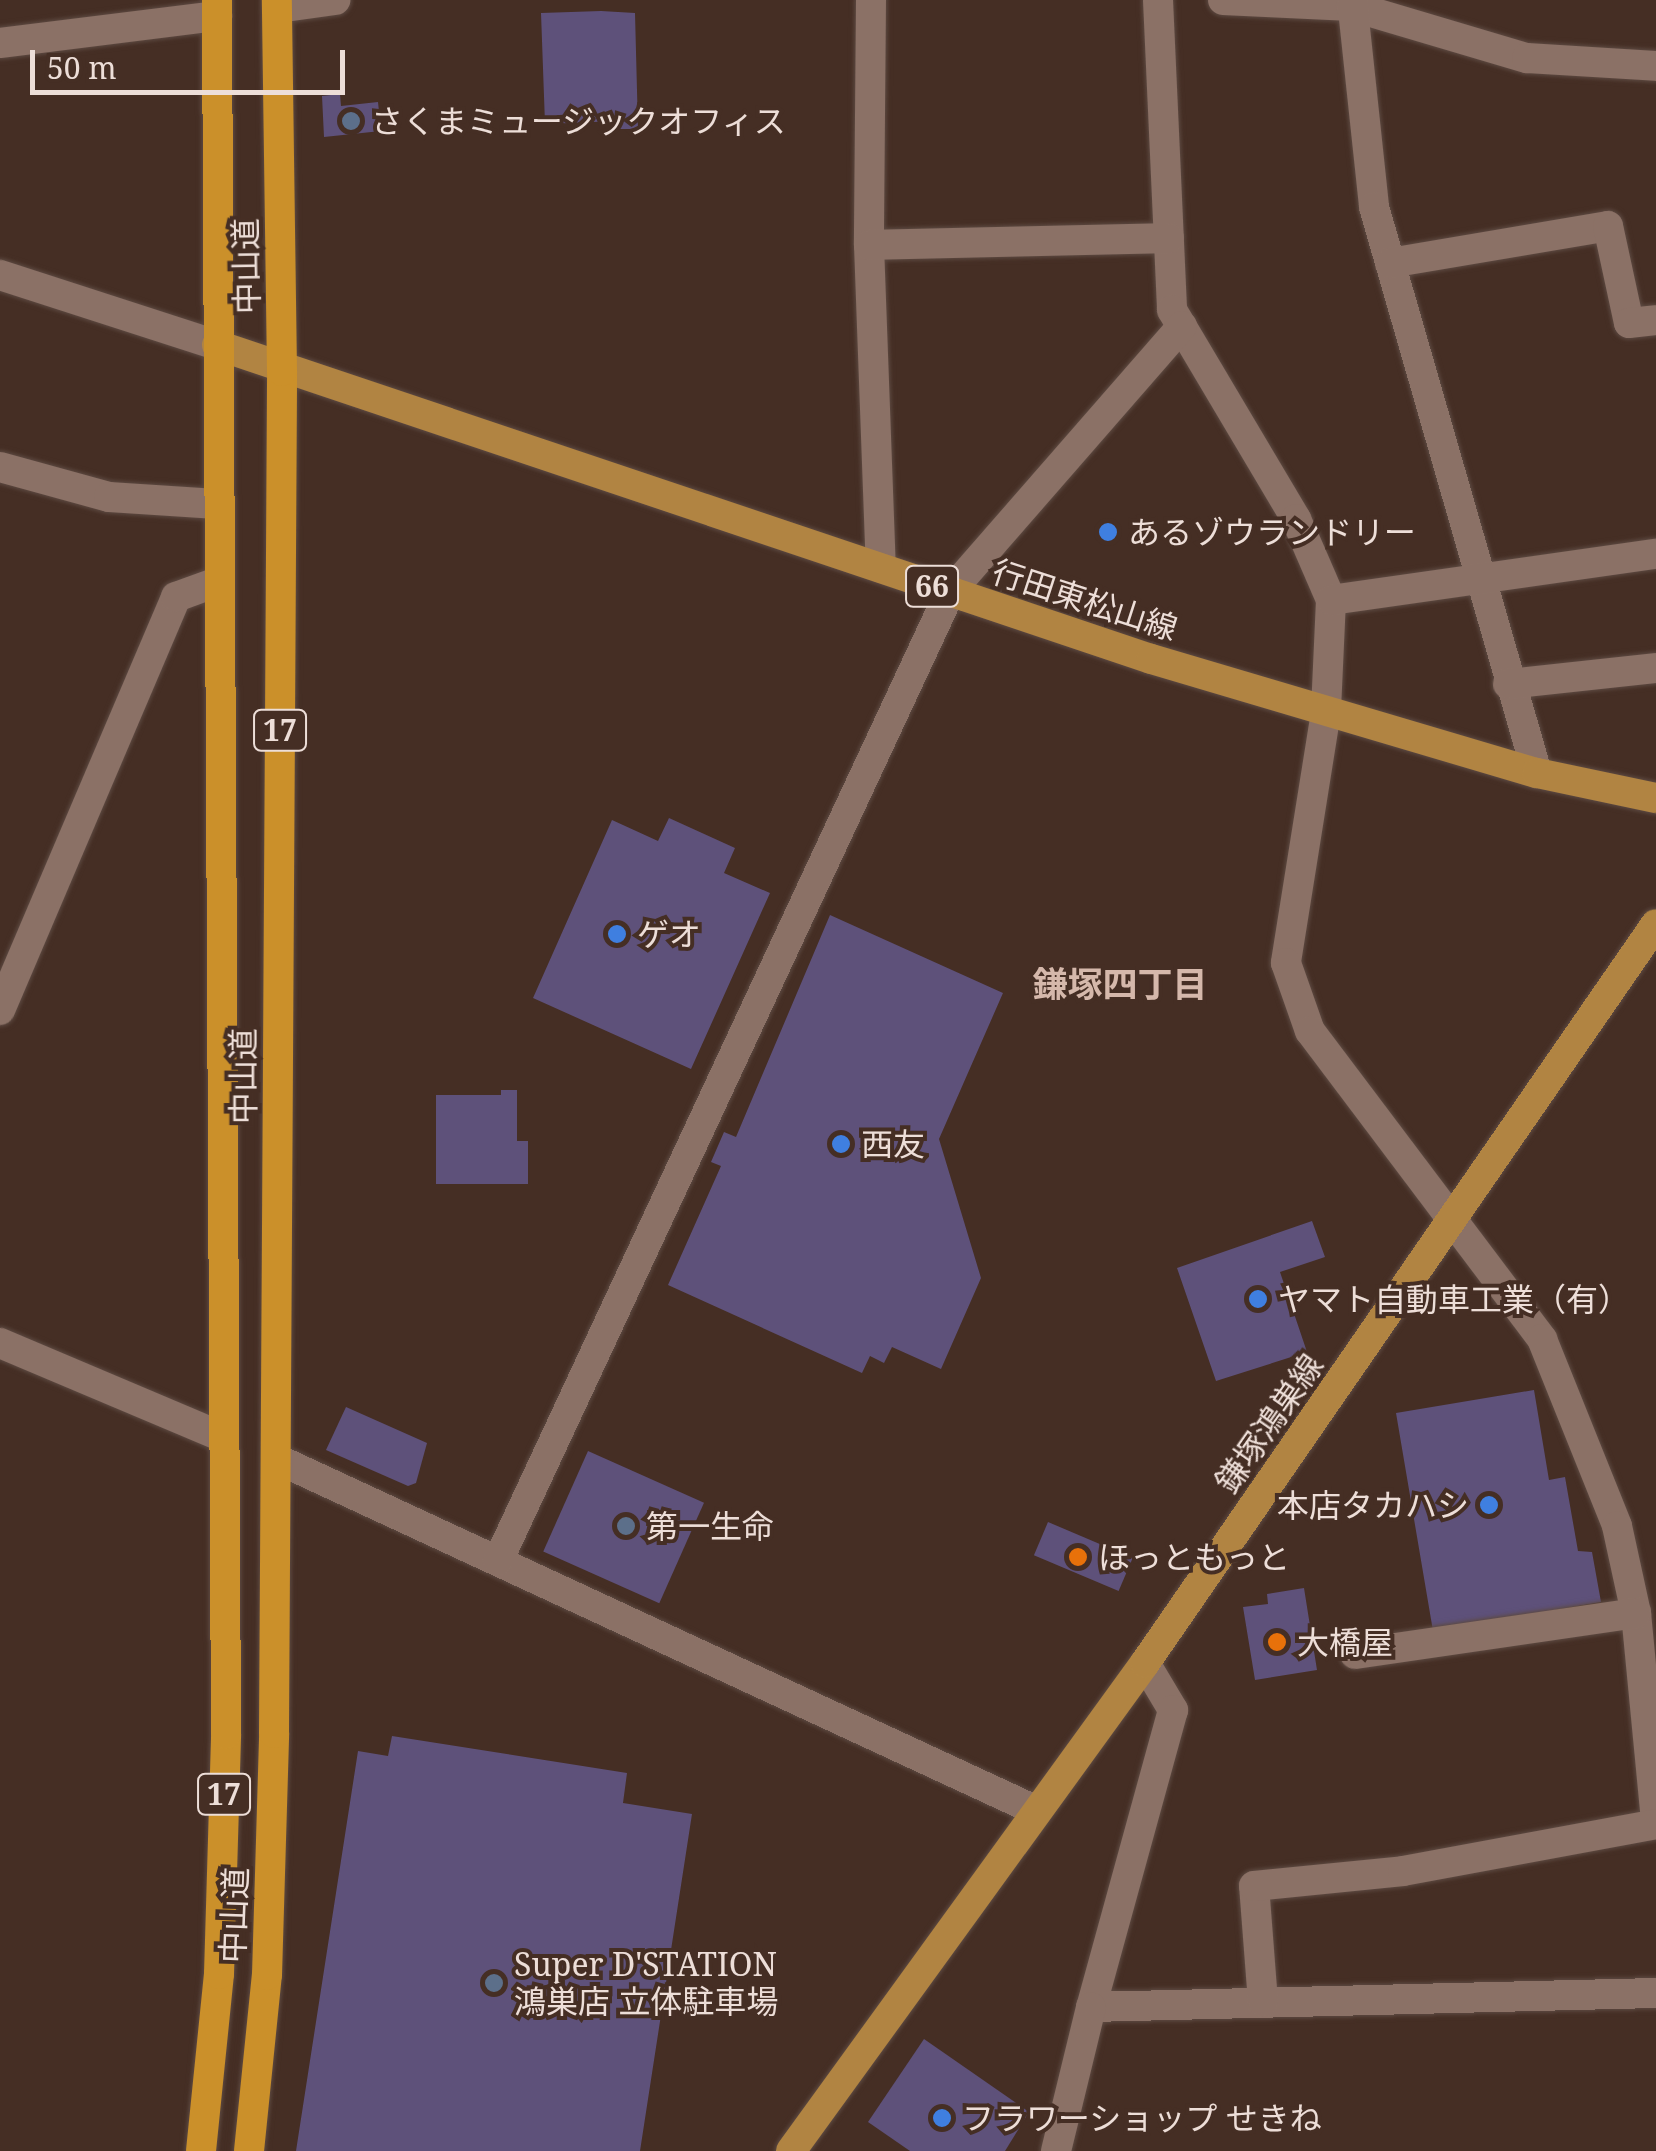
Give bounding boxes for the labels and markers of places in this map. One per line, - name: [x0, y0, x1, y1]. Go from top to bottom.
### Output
- place label: さくまミュージックオフィス: [371, 102, 787, 140]
- marker: さくまミュージックオフィス: [340, 110, 362, 132]
- place label: あるゾウランドリー: [1128, 513, 1416, 551]
- marker: あるゾウランドリー: [1097, 521, 1119, 543]
- place label: ゲオ: [637, 915, 701, 953]
- marker: ゲオ: [606, 923, 628, 945]
- place label: 西友: [861, 1125, 925, 1163]
- marker: 西友: [830, 1133, 852, 1155]
- place label: ヤマト自動車工業（有）: [1278, 1280, 1630, 1318]
- marker: ヤマト自動車工業（有）: [1247, 1288, 1269, 1310]
- place label: 本店タカハシ: [1277, 1486, 1469, 1524]
- marker: 本店タカハシ: [1478, 1494, 1500, 1516]
- place label: 第一生命: [646, 1507, 774, 1545]
- marker: 第一生命: [615, 1515, 637, 1537]
- place label: ほっともっと: [1098, 1538, 1290, 1576]
- marker: ほっともっと: [1067, 1546, 1089, 1568]
- place label: 大橋屋: [1297, 1623, 1393, 1661]
- marker: 大橋屋: [1266, 1631, 1288, 1653]
- place label: Super D'STATION 鴻巣店 立体駐車場: [514, 1946, 778, 2021]
- marker: Super D'STATION 鴻巣店 立体駐車場: [483, 1972, 505, 1994]
- place label: フラワーショップ せきね: [962, 2099, 1322, 2137]
- marker: フラワーショップ せきね: [931, 2107, 953, 2129]

